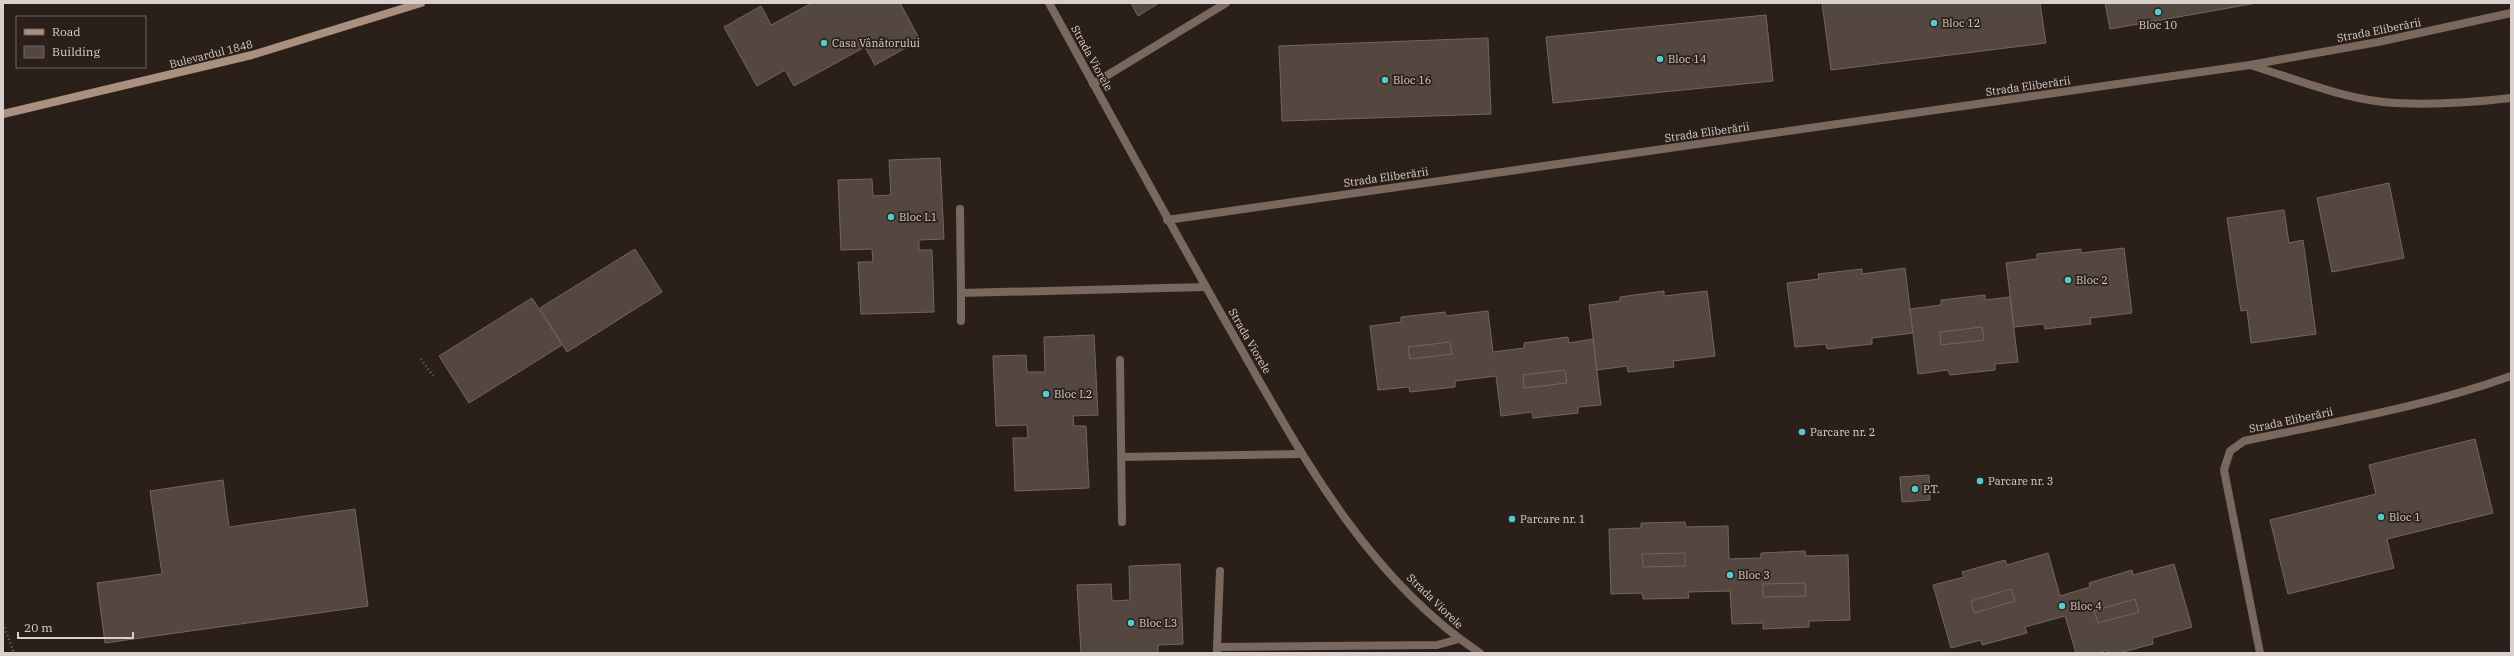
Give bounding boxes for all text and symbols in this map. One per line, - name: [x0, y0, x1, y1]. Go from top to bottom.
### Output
- marker: Bloc 10: [2153, 7, 2163, 17]
- street label: Strada Eliberării: [2336, 15, 2423, 45]
- legend: [16, 16, 146, 68]
- place label: Bloc 12: [1942, 16, 1980, 30]
- marker: Bloc 12: [1929, 18, 1939, 28]
- place label: Bloc 10: [2139, 18, 2178, 32]
- street label: Strada Viorele: [1068, 23, 1116, 93]
- text: Road: [52, 24, 81, 39]
- place label: Casa Vânătorului: [832, 36, 921, 50]
- street label: Bulevardul 1848: [168, 37, 254, 71]
- marker: Casa Vânătorului: [819, 38, 829, 48]
- text: Building: [52, 44, 100, 59]
- place label: Bloc 14: [1668, 52, 1707, 66]
- marker: Bloc 14: [1655, 54, 1665, 64]
- place label: Bloc 16: [1393, 73, 1431, 87]
- street label: Strada Eliberării: [1985, 73, 2072, 99]
- marker: Bloc 16: [1380, 75, 1390, 85]
- street label: Strada Eliberării: [1664, 119, 1751, 145]
- street label: Strada Eliberării: [1343, 164, 1430, 190]
- place label: Bloc L1: [899, 210, 937, 224]
- marker: Bloc L1: [886, 212, 896, 222]
- place label: Bloc 2: [2076, 273, 2108, 287]
- marker: Bloc 2: [2063, 275, 2073, 285]
- street label: Strada Viorele: [1226, 306, 1274, 376]
- place label: Bloc L2: [1054, 387, 1092, 401]
- marker: Bloc L2: [1041, 389, 1051, 399]
- street label: Strada Eliberării: [2248, 404, 2335, 436]
- place label: Parcare nr. 2: [1810, 425, 1875, 439]
- marker: Parcare nr. 2: [1797, 427, 1807, 437]
- place label: Parcare nr. 3: [1988, 474, 2053, 488]
- marker: Parcare nr. 3: [1975, 476, 1985, 486]
- place label: P.T.: [1923, 482, 1940, 496]
- marker: P.T.: [1910, 484, 1920, 494]
- place label: Bloc 1: [2389, 510, 2421, 524]
- place label: Parcare nr. 1: [1520, 512, 1585, 526]
- marker: Bloc 1: [2376, 512, 2386, 522]
- marker: Parcare nr. 1: [1507, 514, 1517, 524]
- place label: Bloc 3: [1738, 568, 1770, 582]
- marker: Bloc 3: [1725, 570, 1735, 580]
- street label: Strada Viorele: [1404, 571, 1466, 632]
- place label: Bloc 4: [2070, 599, 2102, 613]
- marker: Bloc 4: [2057, 601, 2067, 611]
- scale bar: [18, 614, 133, 640]
- place label: Bloc L3: [1139, 616, 1177, 630]
- marker: Bloc L3: [1126, 618, 1136, 628]
- text: 20 m: [24, 620, 53, 635]

